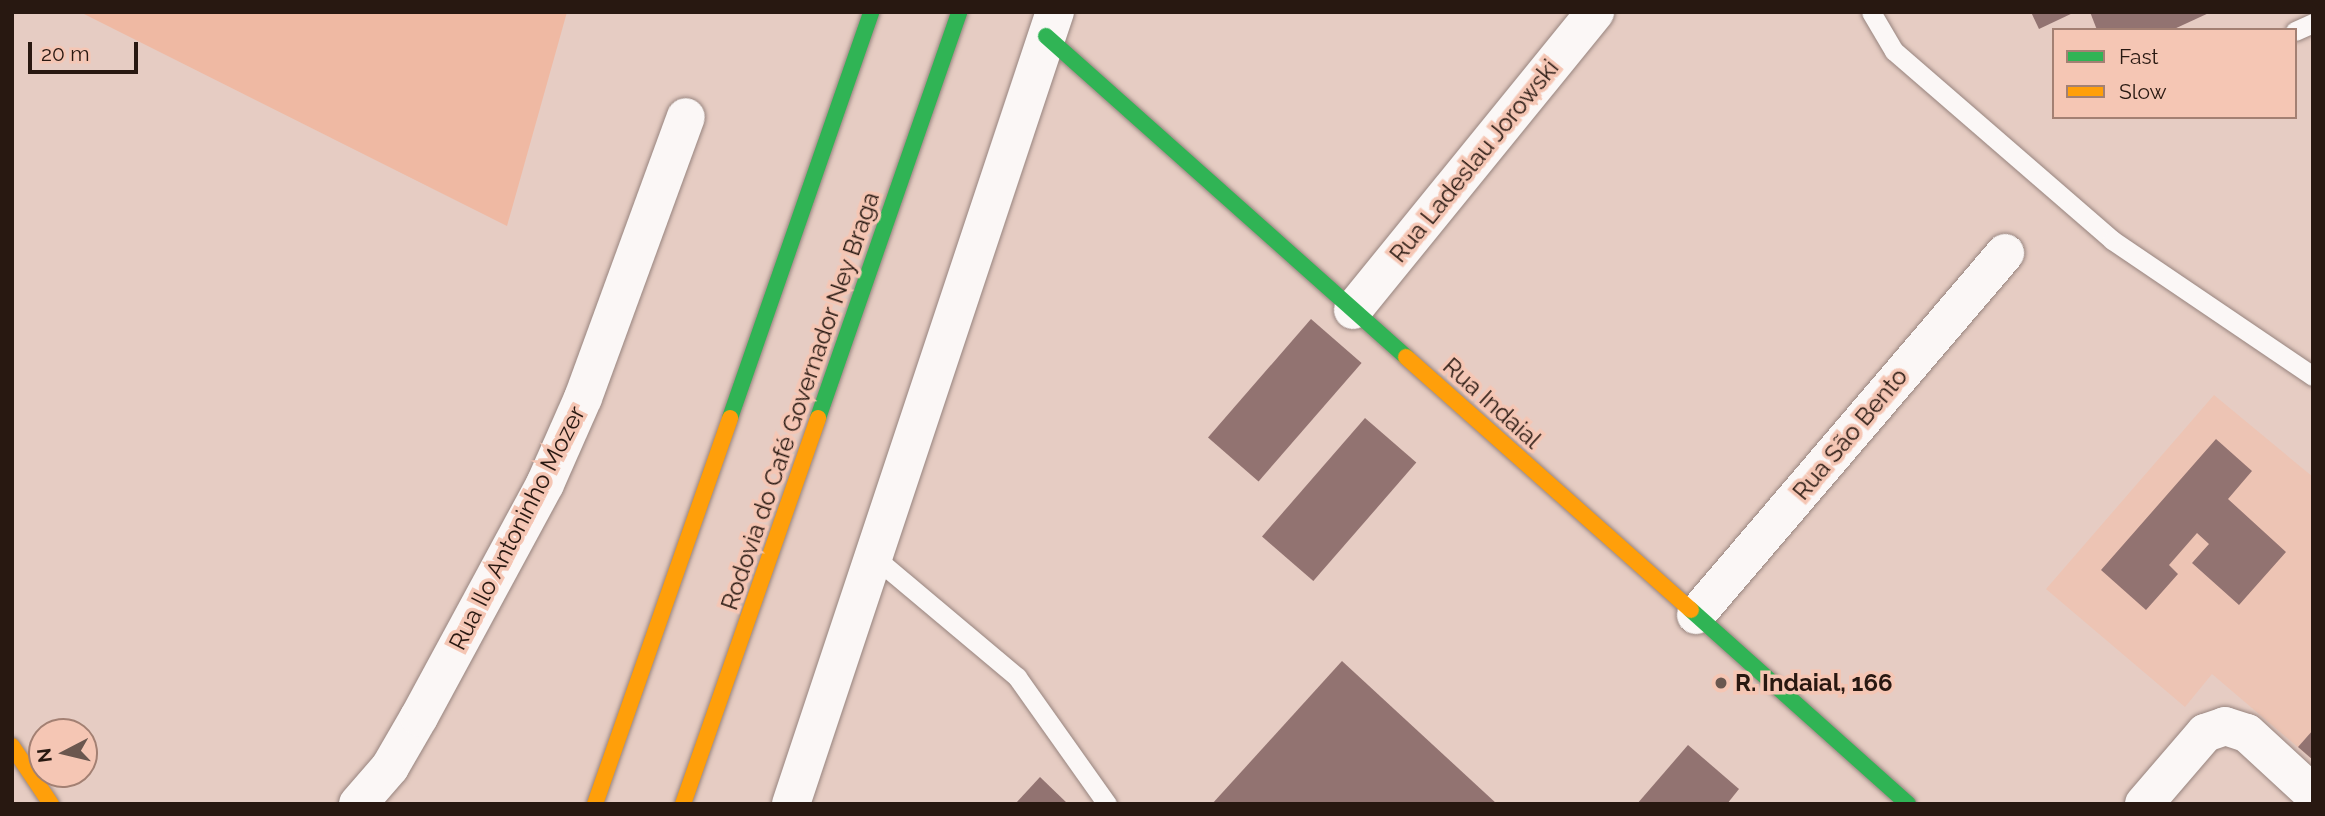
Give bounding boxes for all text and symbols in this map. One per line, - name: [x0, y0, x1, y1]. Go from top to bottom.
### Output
- scale bar: [32, 28, 142, 72]
- legend: [2052, 28, 2297, 119]
- text: 20 m: [41, 41, 89, 66]
- text: Fast: [2119, 44, 2159, 69]
- street label: Rua Ladeslau Jorowski: [1383, 54, 1565, 268]
- text: Slow: [2119, 79, 2167, 104]
- street label: Rodovia do Café Governador Ney Braga: [715, 188, 885, 614]
- street label: Rua Indaial: [1437, 352, 1547, 454]
- street label: Rua São Bento: [1787, 362, 1913, 506]
- street label: Rua Ilo Antoninho Mozer: [443, 401, 591, 655]
- place label: R. Indaial, 166: [1735, 669, 1893, 697]
- marker: R. Indaial, 166: [1713, 675, 1729, 691]
- north arrow: [28, 718, 98, 788]
- text: N: [32, 747, 56, 764]

